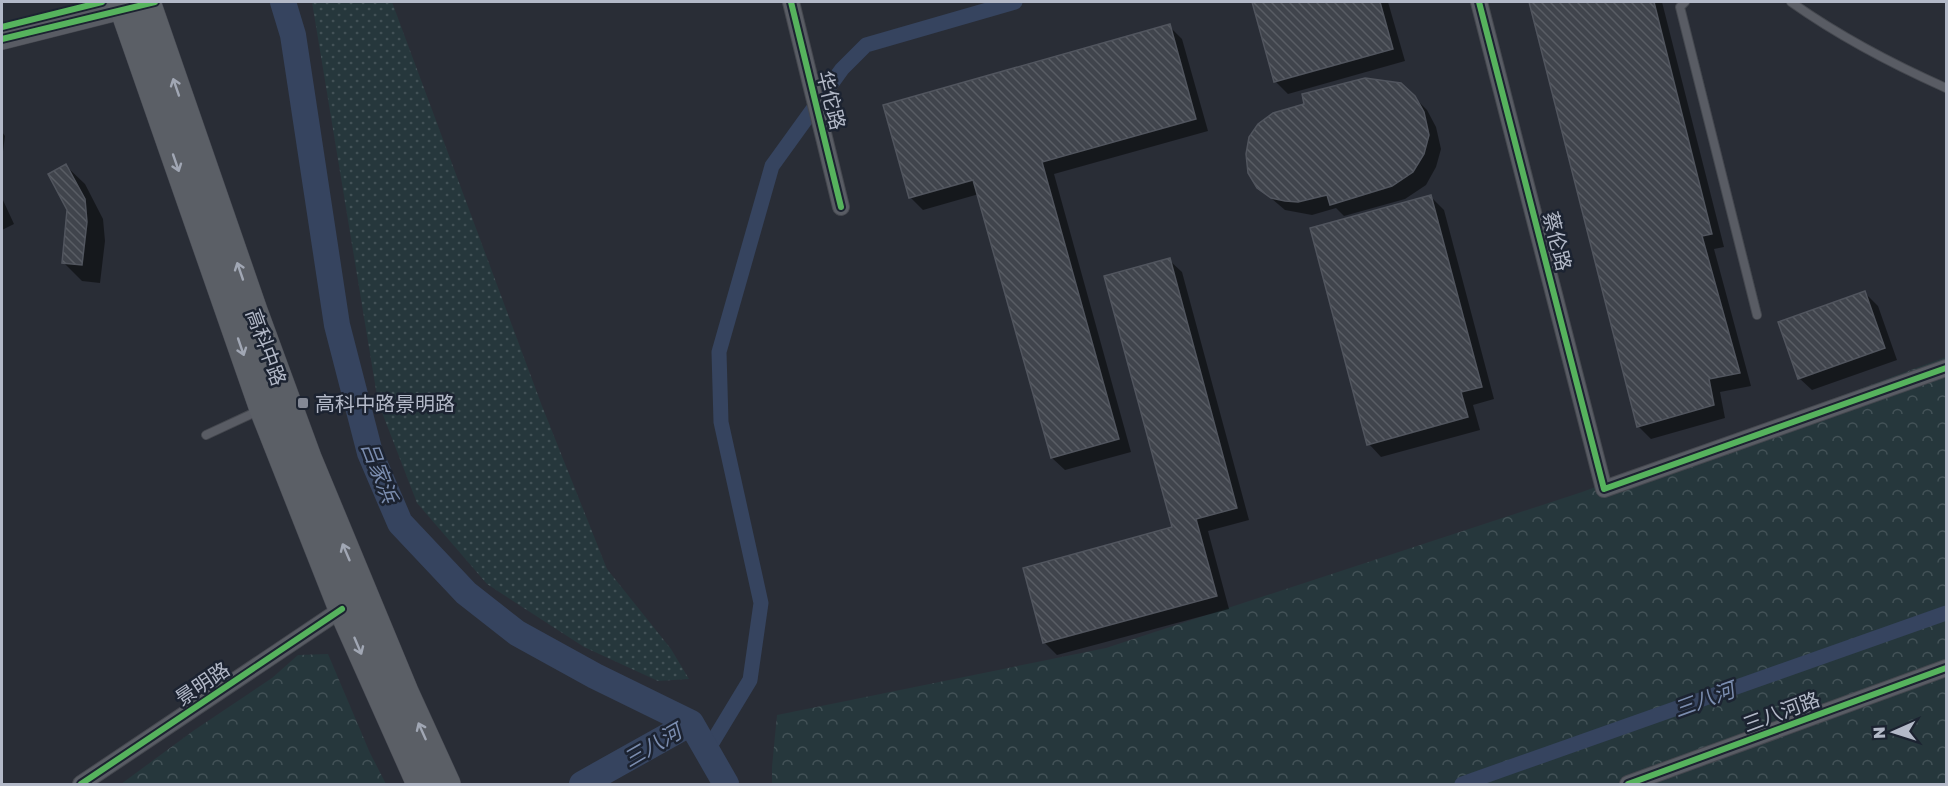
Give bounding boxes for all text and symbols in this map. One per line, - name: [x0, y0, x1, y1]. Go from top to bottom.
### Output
- street label: 华佗路: [813, 68, 851, 132]
- one-way arrow: [170, 78, 181, 97]
- one-way arrow: [172, 153, 183, 172]
- street label: 蔡伦路: [1539, 209, 1577, 273]
- one-way arrow: [234, 262, 245, 281]
- street label: 高科中路: [242, 305, 292, 389]
- one-way arrow: [236, 337, 247, 356]
- place label: 高科中路景明路: [315, 391, 455, 415]
- marker: 高科中路景明路: [296, 396, 310, 410]
- water label: 吕家浜: [357, 438, 404, 508]
- one-way arrow: [340, 543, 351, 562]
- one-way arrow: [353, 636, 364, 654]
- street label: 景明路: [170, 656, 234, 710]
- water label: 三八河: [1670, 675, 1742, 722]
- street label: 三八河路: [1739, 686, 1823, 736]
- north arrow: [1864, 702, 1924, 762]
- water label: 三八河: [618, 716, 689, 772]
- one-way arrow: [416, 723, 428, 741]
- text: N: [1869, 726, 1889, 739]

